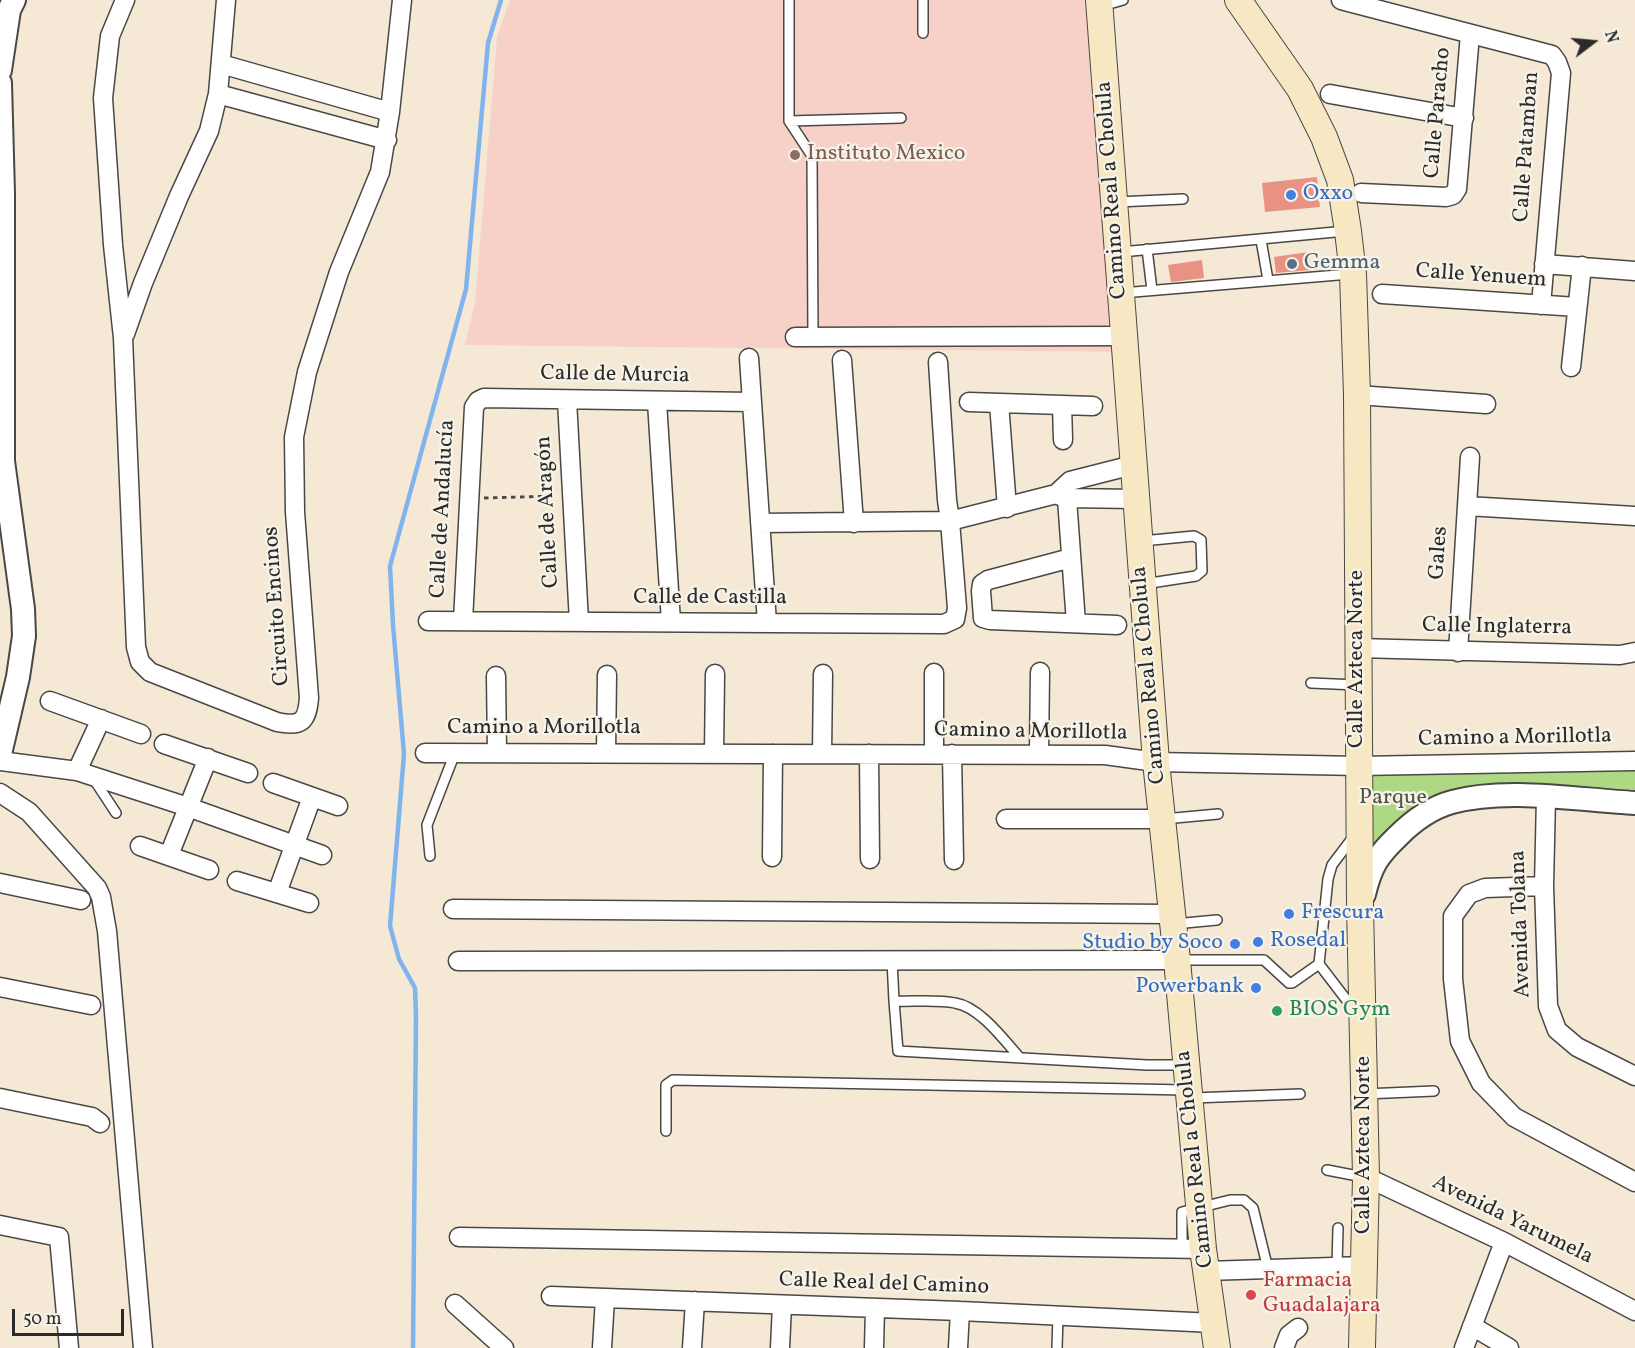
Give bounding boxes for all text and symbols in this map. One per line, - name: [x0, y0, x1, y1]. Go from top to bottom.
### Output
- north arrow: [1563, 12, 1623, 72]
- text: N: [1598, 28, 1622, 46]
- street label: Calle Paracho: [1420, 46, 1458, 180]
- street label: Calle Patamban: [1510, 71, 1546, 223]
- street label: Camino Real a Cholula: [1092, 80, 1134, 300]
- place label: Instituto Mexico: [807, 142, 966, 168]
- marker: Instituto Mexico: [788, 148, 802, 162]
- place label: Oxxo: [1303, 182, 1353, 208]
- marker: Oxxo: [1284, 188, 1298, 202]
- place label: Gemma: [1304, 251, 1380, 277]
- marker: Gemma: [1285, 257, 1299, 271]
- street label: Calle Yenuem: [1415, 259, 1547, 295]
- street label: Calle de Murcia: [540, 361, 690, 391]
- street label: Calle de Andalucía: [426, 419, 462, 599]
- street label: Calle de Aragón: [532, 435, 566, 589]
- street label: Circuito Encinos: [259, 525, 297, 687]
- street label: Gales: [1425, 525, 1455, 581]
- street label: Camino Real a Cholula: [1127, 565, 1173, 785]
- street label: Calle Azteca Norte: [1345, 570, 1371, 748]
- street label: Calle de Castilla: [633, 586, 787, 612]
- street label: Calle Inglaterra: [1422, 613, 1572, 643]
- street label: Camino a Morillotla: [447, 716, 641, 742]
- street label: Camino a Morillotla: [934, 718, 1128, 748]
- street label: Camino a Morillotla: [1418, 724, 1612, 754]
- park label: Parque: [1359, 786, 1427, 812]
- street label: Avenida Tolana: [1506, 850, 1538, 998]
- place label: Frescura: [1301, 901, 1384, 927]
- marker: Frescura: [1282, 907, 1296, 921]
- place label: Rosedal: [1270, 929, 1346, 955]
- place label: Studio by Soco: [1082, 931, 1223, 957]
- marker: Rosedal: [1251, 935, 1265, 949]
- marker: Studio by Soco: [1228, 937, 1242, 951]
- place label: Powerbank: [1136, 975, 1244, 1001]
- marker: Powerbank: [1249, 981, 1263, 995]
- place label: BIOS Gym: [1289, 998, 1391, 1024]
- marker: BIOS Gym: [1270, 1004, 1284, 1018]
- street label: Camino Real a Cholula: [1171, 1049, 1221, 1269]
- street label: Calle Azteca Norte: [1352, 1056, 1378, 1234]
- street label: Avenida Yarumela: [1427, 1171, 1597, 1271]
- street label: Calle Real del Camino: [778, 1268, 990, 1302]
- place label: Farmacia Guadalajara: [1263, 1269, 1381, 1320]
- marker: Farmacia Guadalajara: [1244, 1288, 1258, 1302]
- scale bar: [15, 1297, 128, 1335]
- text: 50 m: [23, 1307, 62, 1332]

